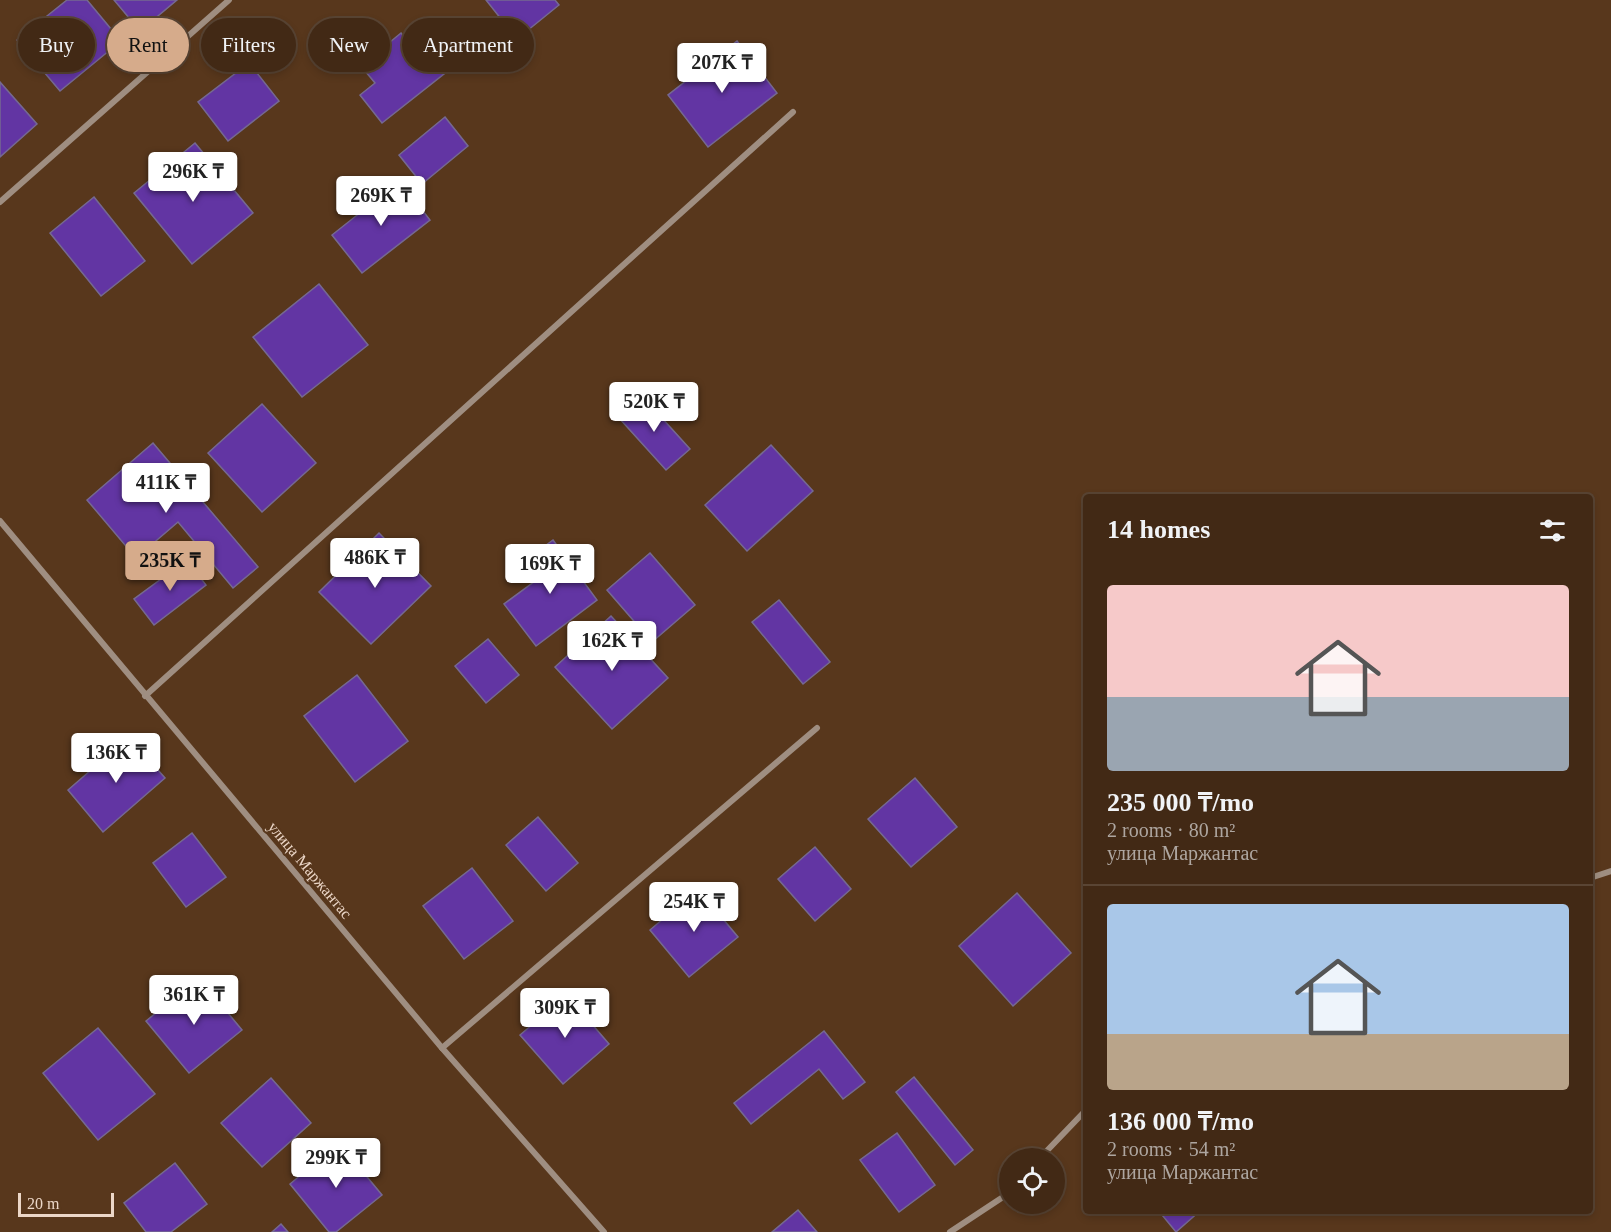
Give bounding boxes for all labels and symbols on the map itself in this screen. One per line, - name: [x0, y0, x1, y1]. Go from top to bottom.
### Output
- pin: 207K ₸: [673, 43, 771, 94]
- pin: 296K ₸: [144, 152, 242, 203]
- pin: 269K ₸: [332, 176, 430, 227]
- pin: 520K ₸: [605, 382, 703, 433]
- pin: 411K ₸: [117, 463, 215, 514]
- pin: 486K ₸: [326, 538, 424, 589]
- pin: 235K ₸: [121, 541, 219, 592]
- pin: 169K ₸: [501, 544, 599, 595]
- pin: 162K ₸: [563, 621, 661, 672]
- pin: 136K ₸: [67, 733, 165, 784]
- street label: улица Маржантас: [264, 818, 355, 922]
- pin: 254K ₸: [645, 882, 743, 933]
- pin: 361K ₸: [145, 975, 243, 1026]
- pin: 309K ₸: [516, 988, 614, 1039]
- pin: 299K ₸: [287, 1138, 385, 1189]
- scale bar: [18, 1190, 114, 1218]

